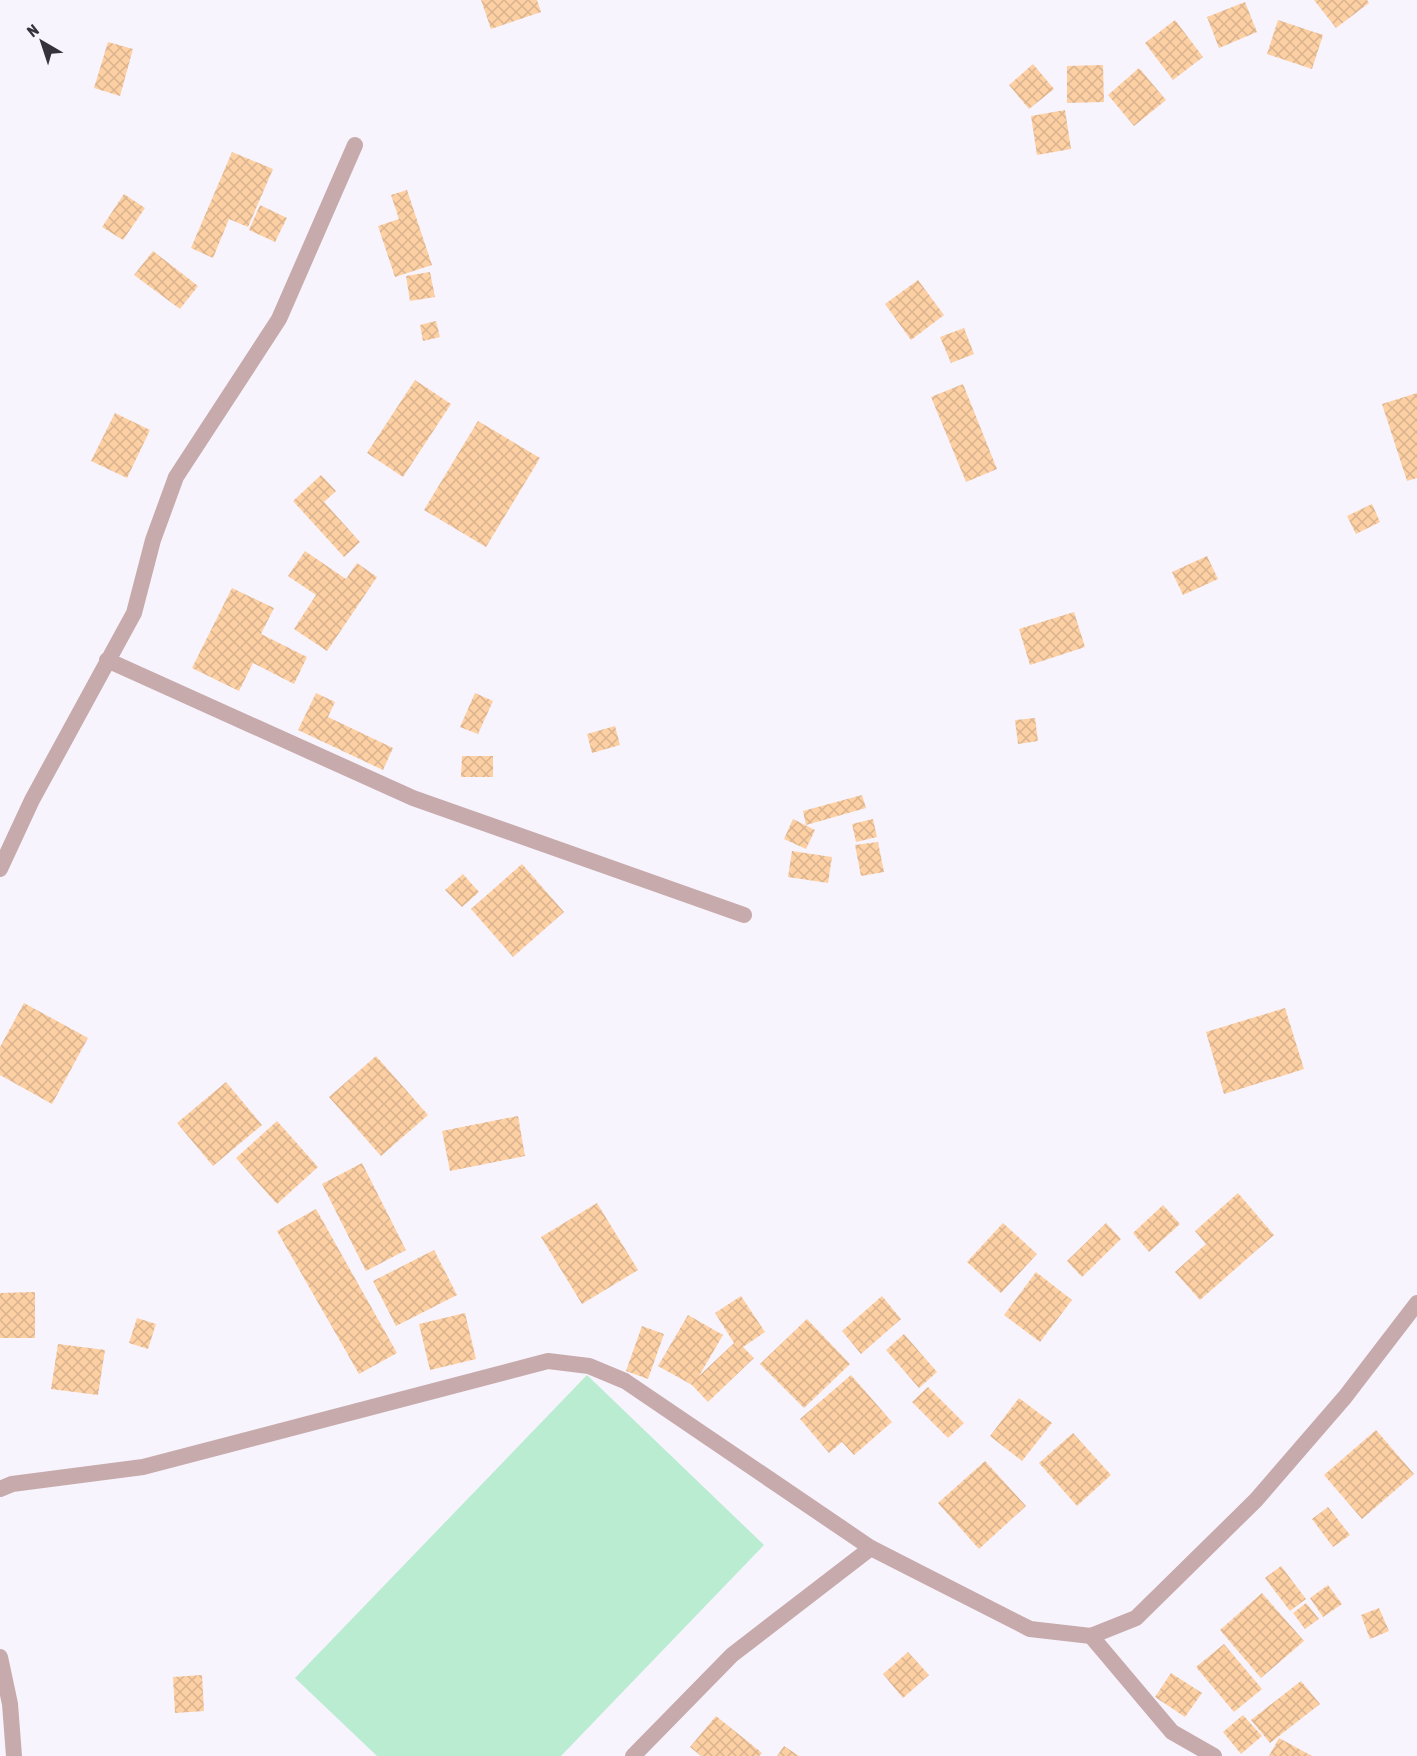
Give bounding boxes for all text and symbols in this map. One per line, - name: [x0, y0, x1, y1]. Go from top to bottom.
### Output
- north arrow: [12, 12, 72, 72]
- text: N: [23, 20, 42, 40]

